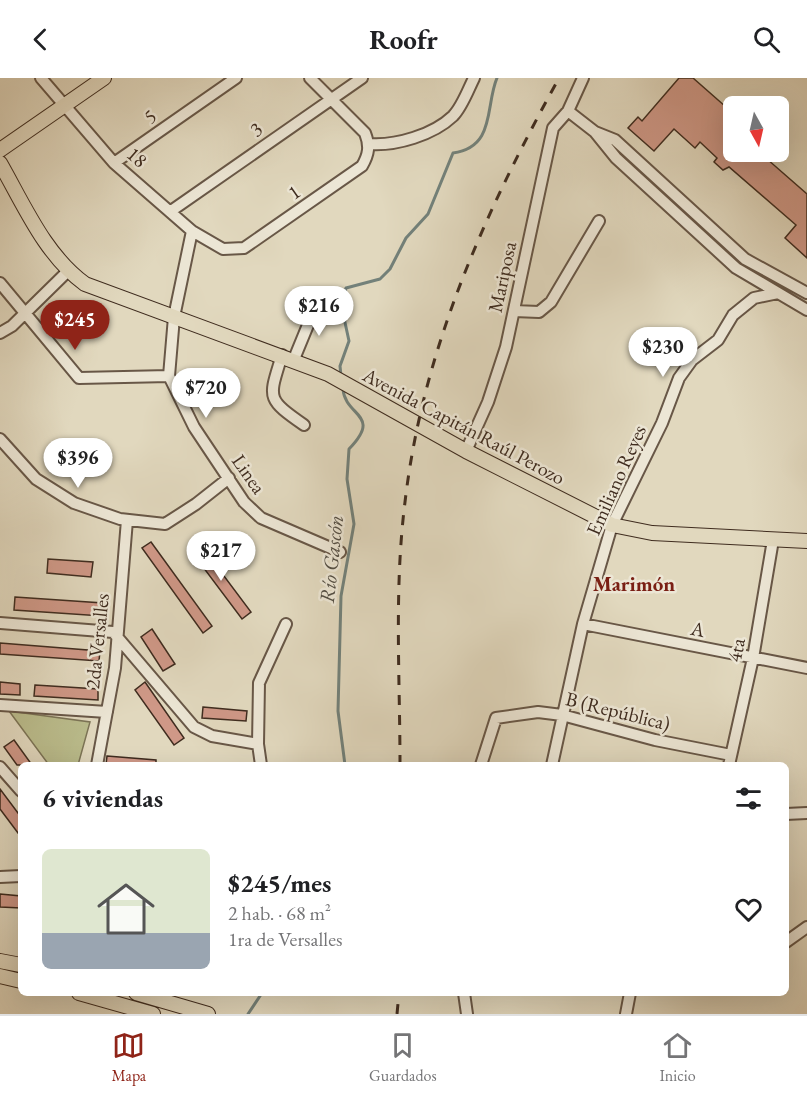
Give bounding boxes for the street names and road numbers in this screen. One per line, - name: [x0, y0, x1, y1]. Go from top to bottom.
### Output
- street label: 5: [139, 103, 161, 129]
- street label: 3: [245, 116, 267, 142]
- street label: 18: [121, 141, 153, 173]
- street label: 1: [283, 179, 305, 205]
- street label: Mariposa: [482, 239, 522, 315]
- street label: Avenida Capitán Raúl Perozo: [357, 361, 570, 490]
- street label: Emiliano Reyes: [580, 421, 652, 539]
- street label: Linea: [226, 449, 272, 499]
- street label: 2da Versalles: [79, 592, 115, 690]
- street label: A: [688, 615, 707, 643]
- street label: 4ta: [721, 636, 751, 664]
- street label: B (República): [563, 685, 673, 737]

